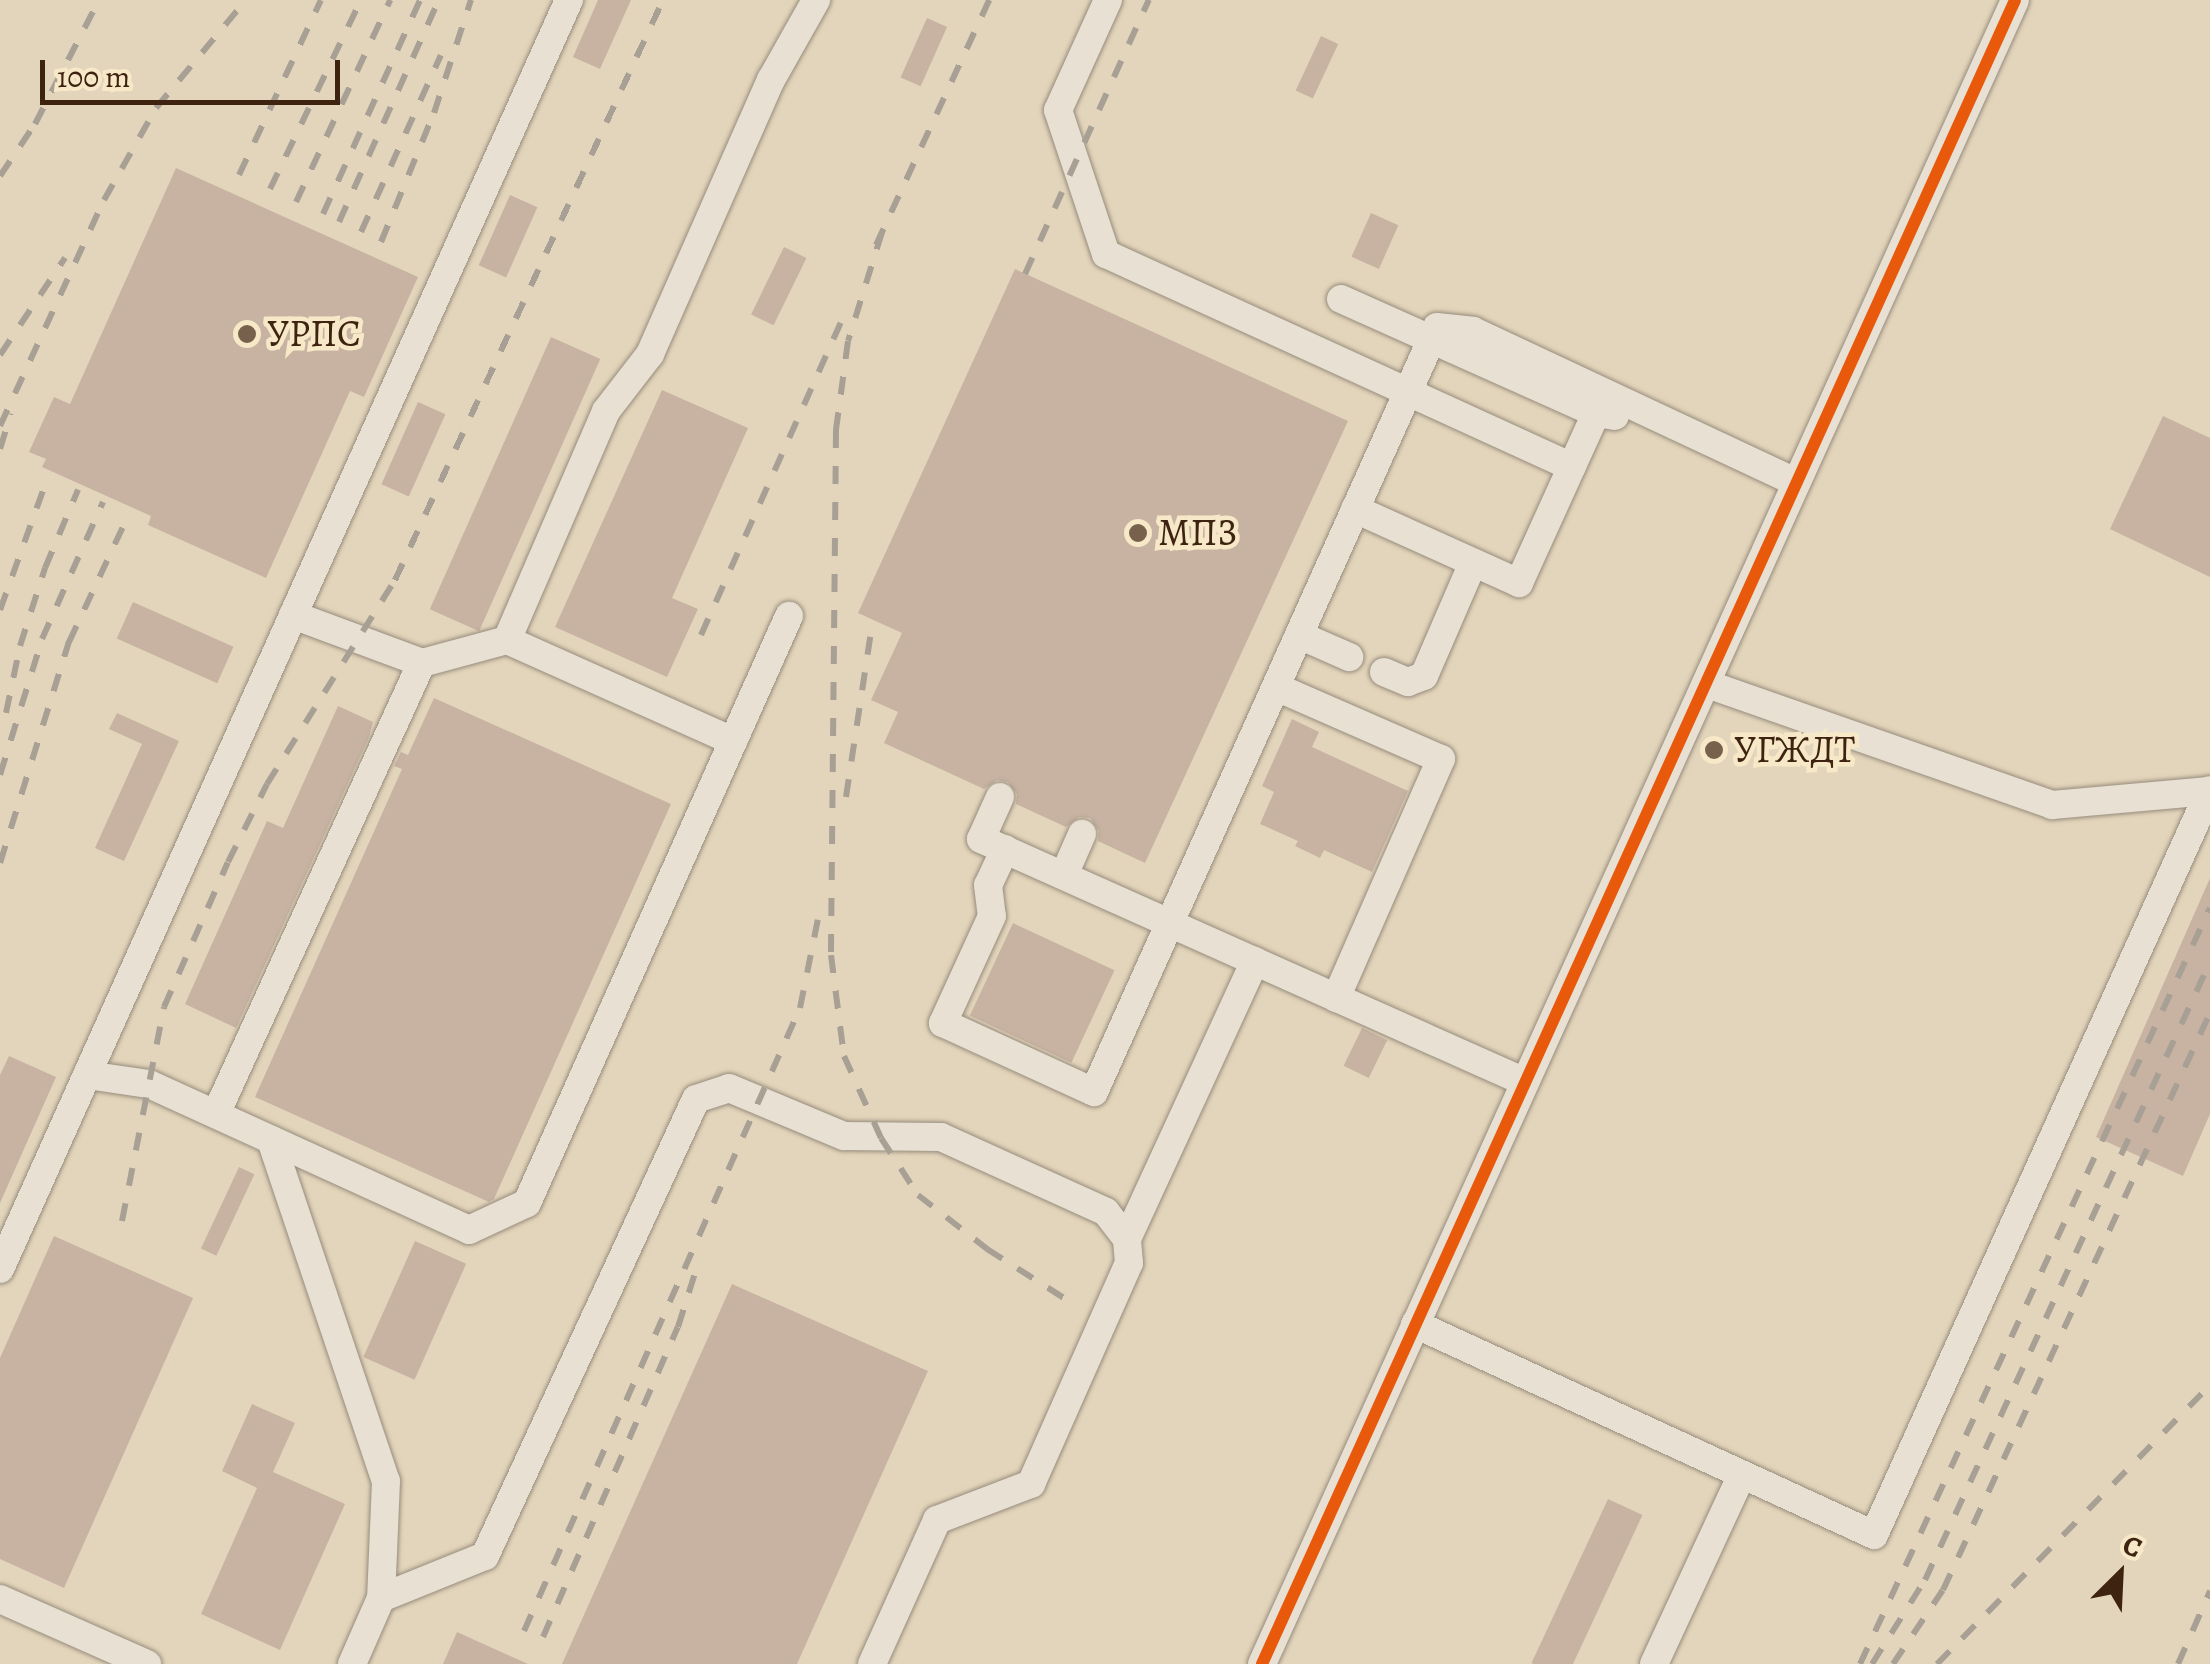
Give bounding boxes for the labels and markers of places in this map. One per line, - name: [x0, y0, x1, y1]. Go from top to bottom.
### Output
- place label: УРПС: [267, 311, 361, 357]
- marker: УРПС: [236, 323, 258, 345]
- place label: МПЗ: [1158, 510, 1237, 556]
- marker: МПЗ: [1127, 522, 1149, 544]
- place label: УГЖДТ: [1734, 727, 1855, 773]
- marker: УГЖДТ: [1703, 739, 1725, 761]

